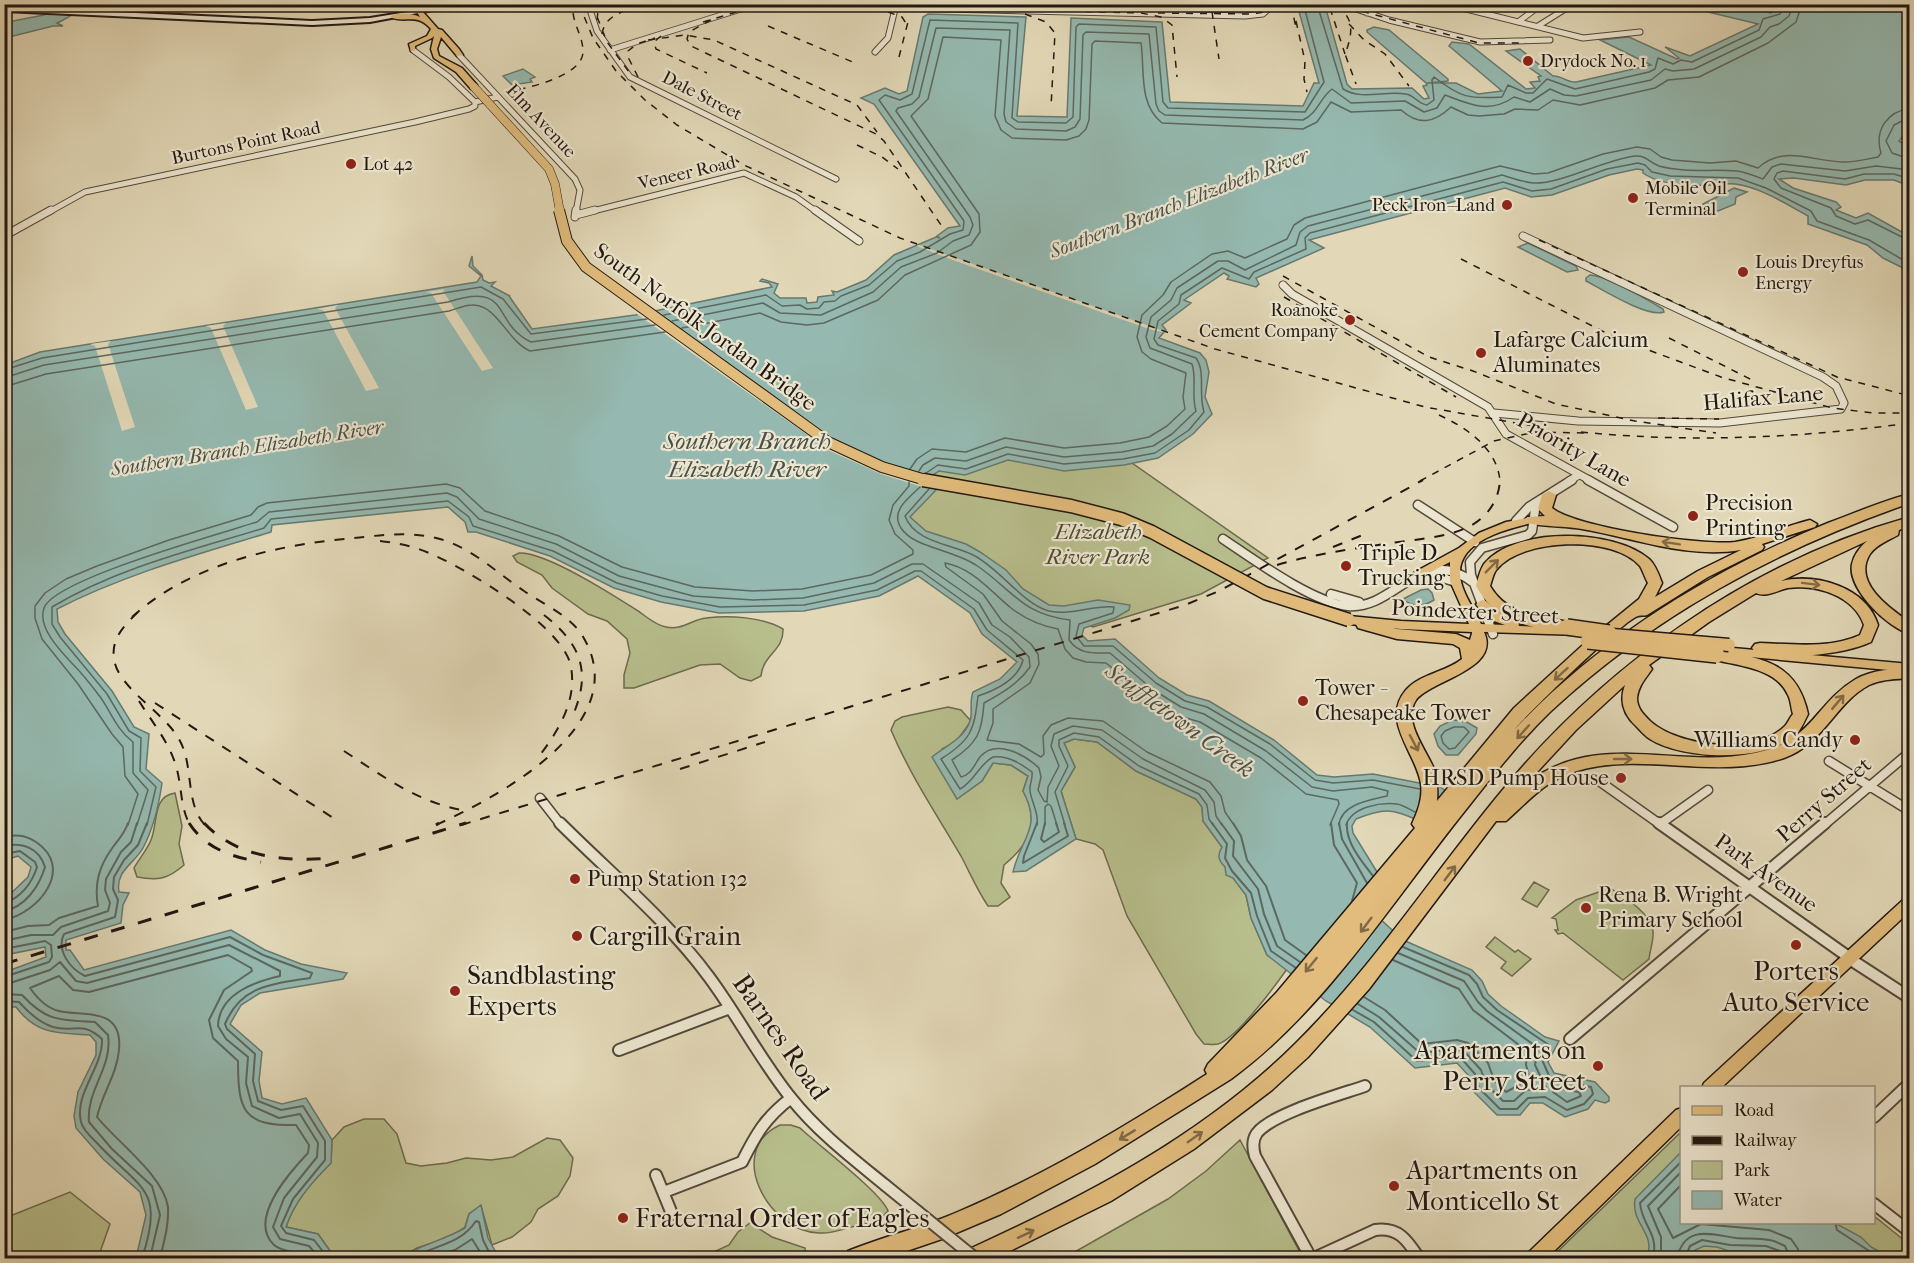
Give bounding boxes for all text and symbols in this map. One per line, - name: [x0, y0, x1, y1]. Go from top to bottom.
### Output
- place label: Drydock No. 1: [1540, 51, 1647, 72]
- marker: Drydock No. 1: [1521, 54, 1535, 68]
- street label: Dale Street: [658, 67, 746, 125]
- street label: Elm Avenue: [502, 80, 580, 162]
- street label: Burtons Point Road: [170, 117, 322, 169]
- water label: Southern Branch Elizabeth River: [1045, 142, 1314, 263]
- street label: Veneer Road: [635, 152, 738, 195]
- place label: Lot 42: [363, 154, 413, 175]
- marker: Lot 42: [344, 157, 358, 171]
- place label: Mobile Oil Terminal: [1645, 178, 1727, 220]
- marker: Mobile Oil Terminal: [1626, 191, 1640, 205]
- place label: Peck Iron--Land: [1372, 195, 1495, 216]
- marker: Peck Iron--Land: [1500, 198, 1514, 212]
- street label: South Norfolk Jordan Bridge: [589, 238, 821, 416]
- place label: Louis Dreyfus Energy: [1755, 252, 1864, 294]
- marker: Louis Dreyfus Energy: [1736, 265, 1750, 279]
- place label: Roanoke Cement Company: [1199, 300, 1339, 342]
- marker: Roanoke Cement Company: [1343, 313, 1357, 327]
- place label: Lafarge Calcium Aluminates: [1492, 327, 1649, 378]
- marker: Lafarge Calcium Aluminates: [1474, 346, 1488, 360]
- street label: Halifax Lane: [1702, 380, 1824, 416]
- street label: Priority Lane: [1513, 407, 1636, 493]
- water label: Southern Branch Elizabeth River: [108, 415, 387, 481]
- water label: Southern Branch Elizabeth River: [662, 427, 831, 483]
- place label: Precision Printing: [1705, 490, 1793, 541]
- marker: Precision Printing: [1686, 509, 1700, 523]
- park label: Elizabeth River Park: [1044, 519, 1150, 570]
- one-way arrow: [1662, 538, 1682, 549]
- place label: Triple D Trucking: [1358, 540, 1445, 591]
- marker: Triple D Trucking: [1339, 559, 1353, 573]
- one-way arrow: [1484, 559, 1499, 573]
- one-way arrow: [1800, 579, 1820, 590]
- street label: Poindexter Street: [1390, 595, 1560, 629]
- water label: Scuffletown Creek: [1099, 656, 1260, 783]
- one-way arrow: [1553, 667, 1568, 681]
- place label: Tower - Chesapeake Tower: [1315, 675, 1491, 726]
- marker: Tower - Chesapeake Tower: [1296, 694, 1310, 708]
- one-way arrow: [1832, 694, 1845, 710]
- one-way arrow: [1516, 724, 1530, 739]
- place label: Williams Candy: [1693, 727, 1844, 753]
- marker: Williams Candy: [1848, 733, 1862, 747]
- one-way arrow: [1409, 734, 1421, 752]
- street label: Perry Street: [1771, 752, 1877, 848]
- one-way arrow: [1613, 753, 1633, 765]
- place label: HRSD Pump House: [1423, 765, 1609, 791]
- marker: HRSD Pump House: [1614, 771, 1628, 785]
- street label: Park Avenue: [1710, 828, 1822, 918]
- place label: Pump Station 132: [587, 866, 748, 892]
- one-way arrow: [1443, 866, 1456, 882]
- marker: Pump Station 132: [568, 872, 582, 886]
- place label: Rena B. Wright Primary School: [1598, 882, 1743, 933]
- marker: Rena B. Wright Primary School: [1579, 901, 1593, 915]
- one-way arrow: [1360, 916, 1372, 932]
- place label: Cargill Grain: [589, 920, 741, 952]
- marker: Cargill Grain: [570, 929, 584, 943]
- marker: Porters Auto Service: [1789, 938, 1803, 952]
- place label: Porters Auto Service: [1722, 955, 1869, 1018]
- one-way arrow: [1304, 957, 1318, 972]
- place label: Sandblasting Experts: [467, 959, 616, 1022]
- street label: Barnes Road: [726, 968, 836, 1106]
- marker: Sandblasting Experts: [448, 984, 462, 998]
- place label: Apartments on Perry Street: [1413, 1034, 1586, 1097]
- marker: Apartments on Perry Street: [1591, 1059, 1605, 1073]
- legend: [1680, 1086, 1875, 1224]
- text: Road: [1734, 1100, 1774, 1121]
- one-way arrow: [1119, 1129, 1136, 1141]
- text: Railway: [1734, 1130, 1798, 1151]
- one-way arrow: [1186, 1131, 1202, 1143]
- place label: Apartments on Monticello St: [1405, 1154, 1578, 1217]
- text: Park: [1734, 1160, 1771, 1181]
- marker: Apartments on Monticello St: [1387, 1179, 1401, 1193]
- text: Water: [1733, 1190, 1782, 1211]
- place label: Fraternal Order of Eagles: [635, 1202, 929, 1234]
- marker: Fraternal Order of Eagles: [616, 1211, 630, 1225]
- one-way arrow: [1016, 1228, 1034, 1240]

